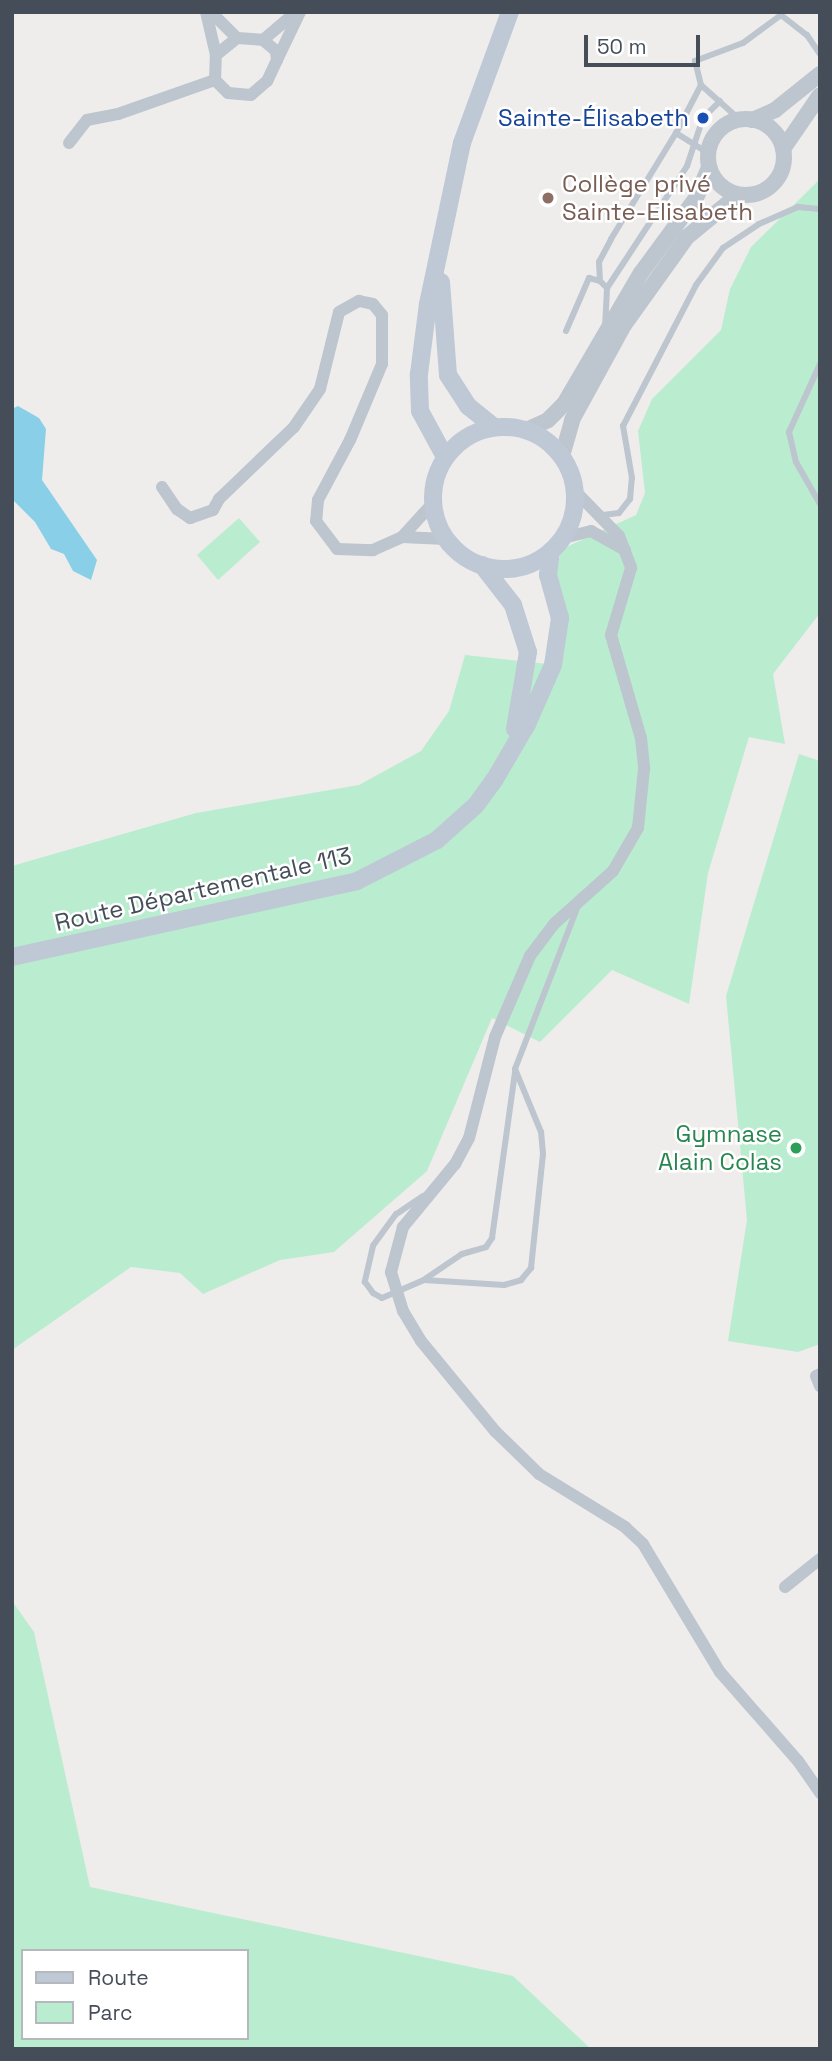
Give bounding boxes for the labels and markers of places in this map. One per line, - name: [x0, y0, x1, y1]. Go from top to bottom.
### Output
- place label: Sainte-Élisabeth: [498, 104, 689, 132]
- marker: Sainte-Élisabeth: [695, 110, 711, 126]
- place label: Collège privé Sainte-Elisabeth: [562, 170, 753, 226]
- marker: Collège privé Sainte-Elisabeth: [540, 190, 556, 206]
- place label: Gymnase Alain Colas: [658, 1120, 782, 1176]
- marker: Gymnase Alain Colas: [788, 1140, 804, 1156]

